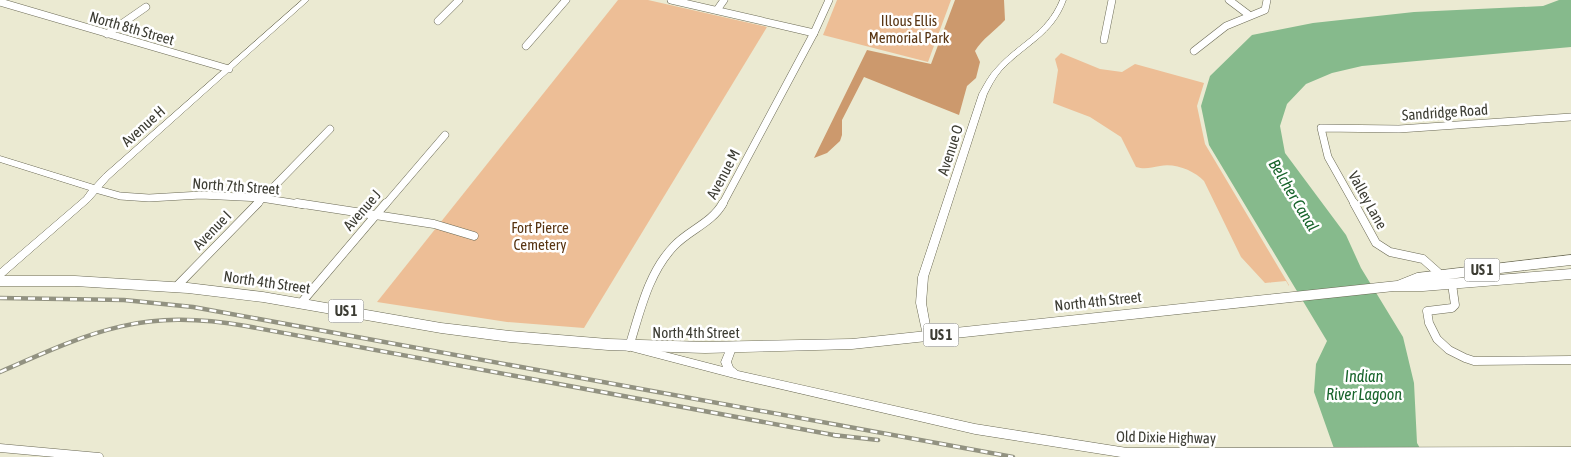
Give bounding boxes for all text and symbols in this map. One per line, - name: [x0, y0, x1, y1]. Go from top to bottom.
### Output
- street label: North 8th Street: [88, 8, 176, 48]
- park label: Illous Ellis Memorial Park: [869, 12, 950, 46]
- street label: Sandridge Road: [1401, 101, 1489, 123]
- street label: Avenue H: [118, 102, 168, 150]
- street label: Avenue O: [934, 122, 966, 178]
- street label: Avenue M: [703, 146, 743, 202]
- water label: Belcher Canal: [1265, 156, 1323, 234]
- street label: Valley Lane: [1345, 168, 1391, 232]
- street label: North 7th Street: [192, 174, 280, 198]
- street label: Avenue J: [340, 186, 384, 234]
- street label: Avenue I: [189, 207, 235, 253]
- park label: Fort Pierce Cemetery: [511, 219, 569, 253]
- road number: US 1: [1464, 258, 1500, 282]
- street label: North 4th Street: [223, 267, 311, 297]
- street label: North 4th Street: [1054, 288, 1142, 314]
- road number: US 1: [328, 300, 364, 322]
- street label: North 4th Street: [652, 324, 740, 341]
- road number: US 1: [924, 324, 958, 346]
- water label: Indian River Lagoon: [1326, 367, 1402, 404]
- street label: Old Dixie Highway: [1116, 428, 1216, 446]

